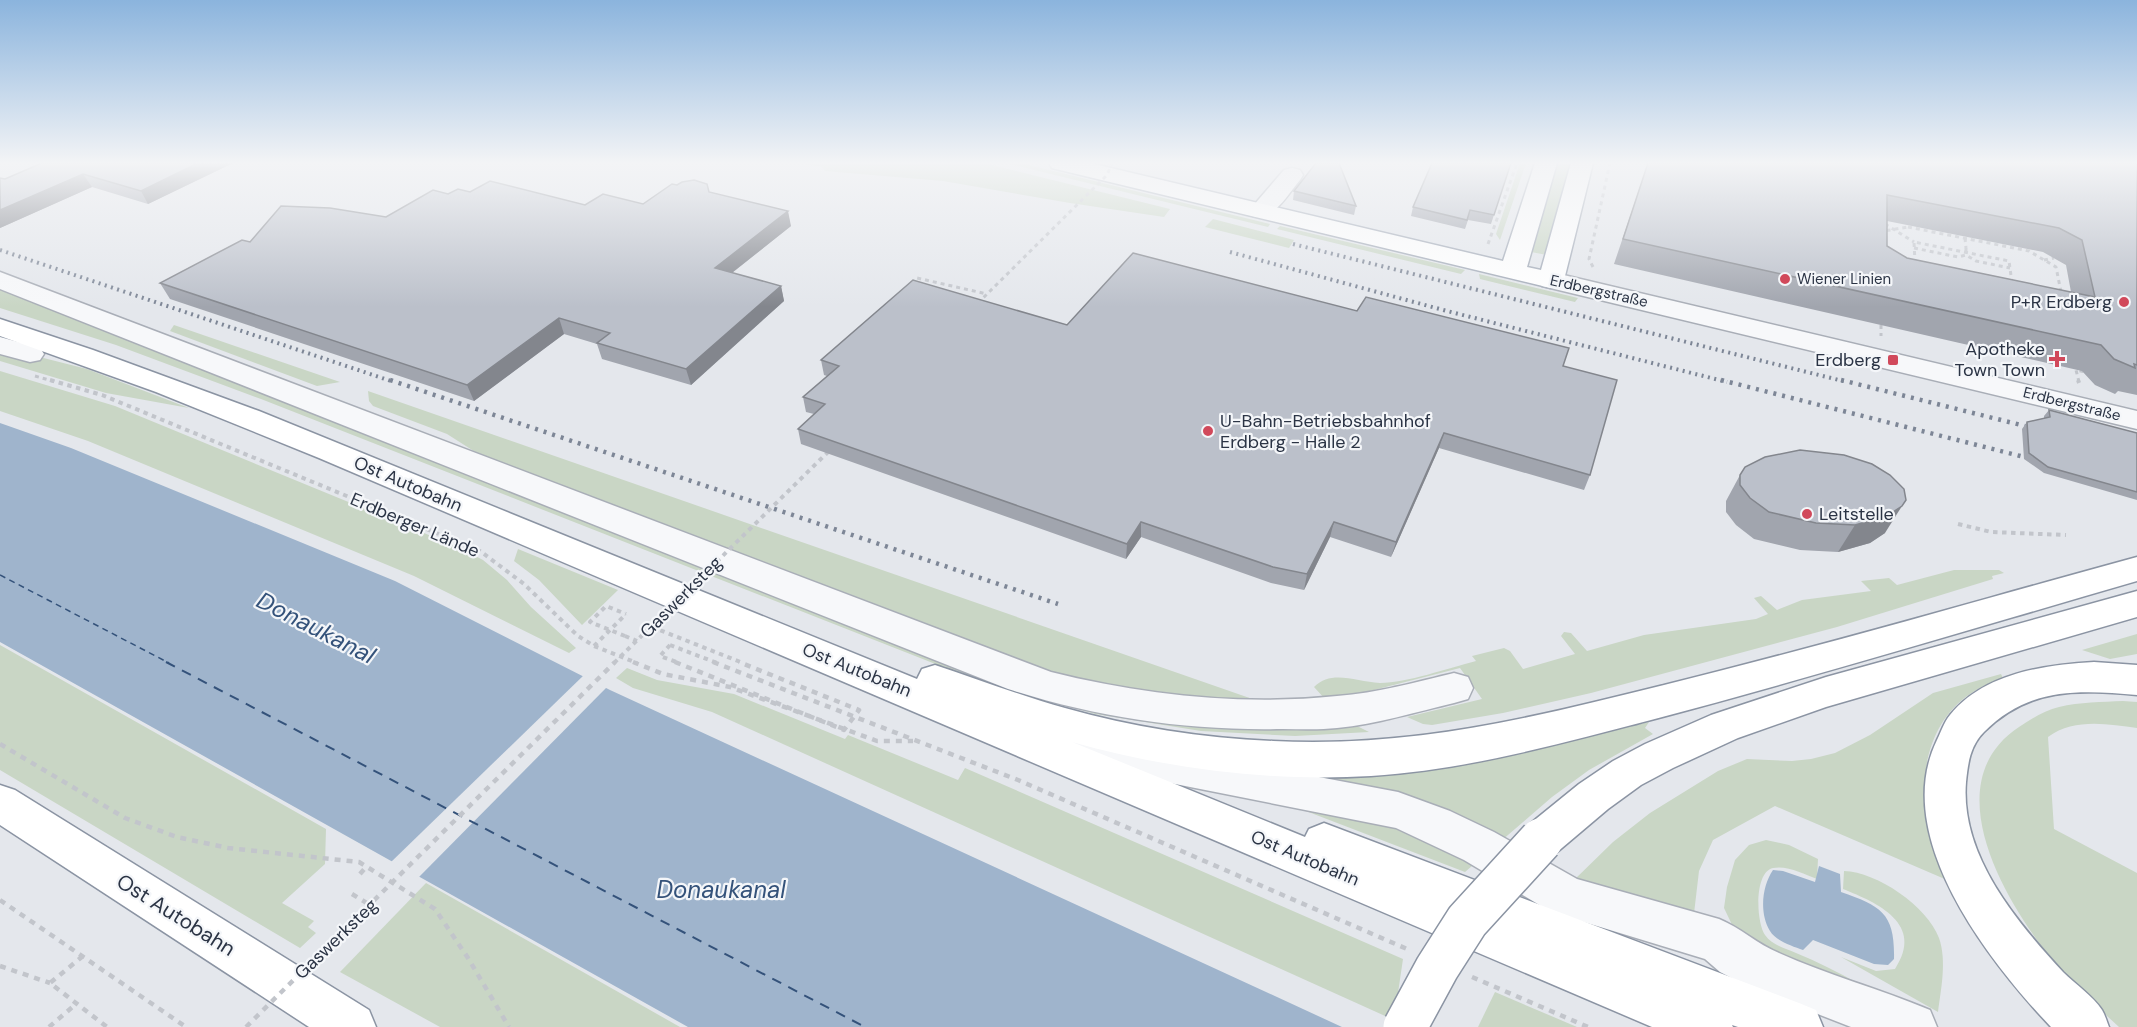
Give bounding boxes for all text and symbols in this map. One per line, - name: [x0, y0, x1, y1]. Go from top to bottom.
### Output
- place label: Wiener Linien: [1797, 269, 1891, 289]
- street label: Erdbergstraße: [1548, 270, 1650, 312]
- marker: Wiener Linien: [1778, 272, 1792, 286]
- place label: P+R Erdberg: [2011, 290, 2112, 314]
- marker: P+R Erdberg: [2117, 295, 2131, 309]
- place label: Apotheke Town Town: [1954, 337, 2045, 382]
- place label: Erdberg: [1815, 348, 1881, 372]
- marker: Apotheke Town Town: [2050, 352, 2064, 366]
- marker: Erdberg: [1886, 353, 1900, 367]
- street label: Erdbergstraße: [2021, 382, 2123, 426]
- place label: U-Bahn-Betriebsbahnhof Erdberg - Halle 2: [1220, 409, 1431, 454]
- marker: U-Bahn-Betriebsbahnhof Erdberg - Halle 2: [1201, 424, 1215, 438]
- street label: Ost Autobahn: [350, 450, 466, 518]
- street label: Erdberger Lände: [347, 487, 483, 563]
- place label: Leitstelle: [1819, 502, 1894, 526]
- marker: Leitstelle: [1800, 507, 1814, 521]
- street label: Gaswerksteg: [635, 551, 727, 643]
- water label: Donaukanal: [252, 584, 381, 671]
- street label: Ost Autobahn: [799, 637, 915, 703]
- street label: Ost Autobahn: [1247, 824, 1363, 892]
- street label: Ost Autobahn: [111, 867, 241, 963]
- water label: Donaukanal: [656, 874, 786, 905]
- street label: Gaswerksteg: [289, 893, 383, 985]

